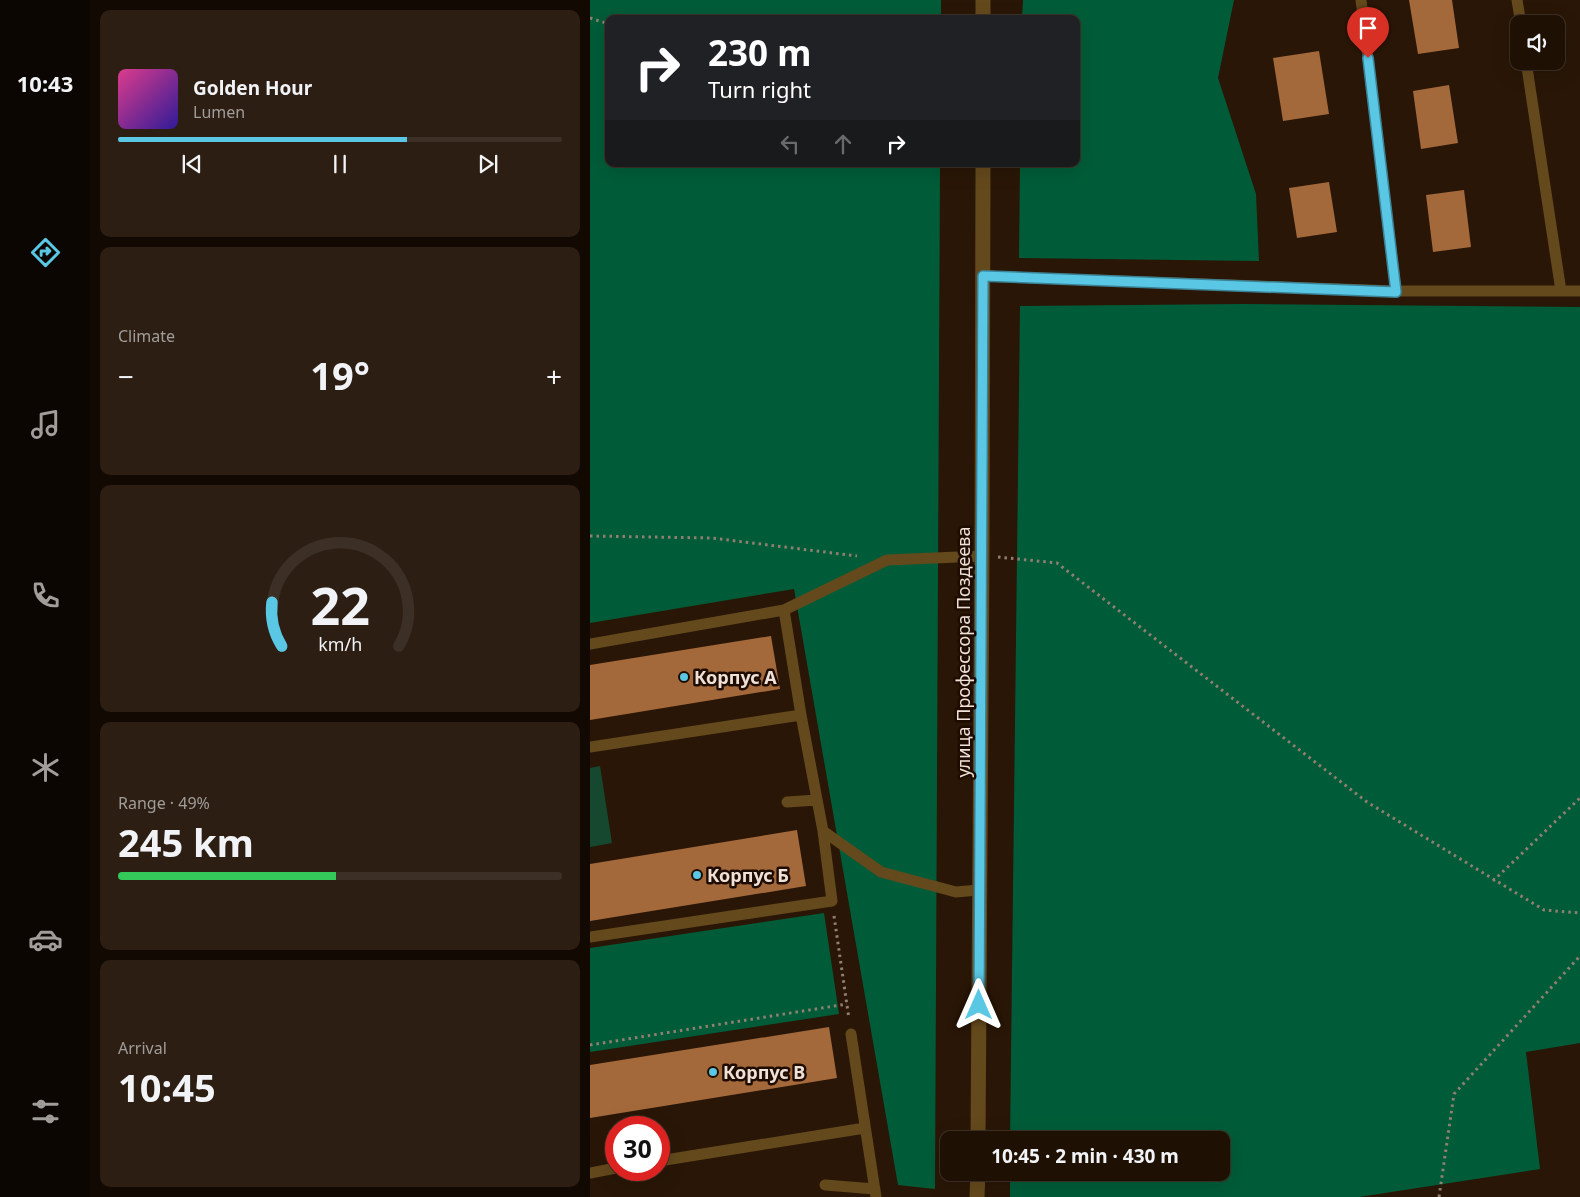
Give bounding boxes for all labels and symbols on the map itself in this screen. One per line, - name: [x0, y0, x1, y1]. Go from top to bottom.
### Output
- pin: [1347, 7, 1389, 58]
- street label: улица Профессора Поздеева: [951, 526, 975, 778]
- place label: Корпус А: [694, 665, 777, 689]
- marker: Корпус А: [678, 671, 690, 683]
- place label: Корпус Б: [707, 863, 789, 887]
- marker: Корпус Б: [691, 869, 703, 881]
- position arrow: [952, 978, 1004, 1030]
- place label: Корпус В: [723, 1060, 805, 1084]
- marker: Корпус В: [707, 1066, 719, 1078]
- speed limit sign: 30: [605, 1116, 670, 1181]

